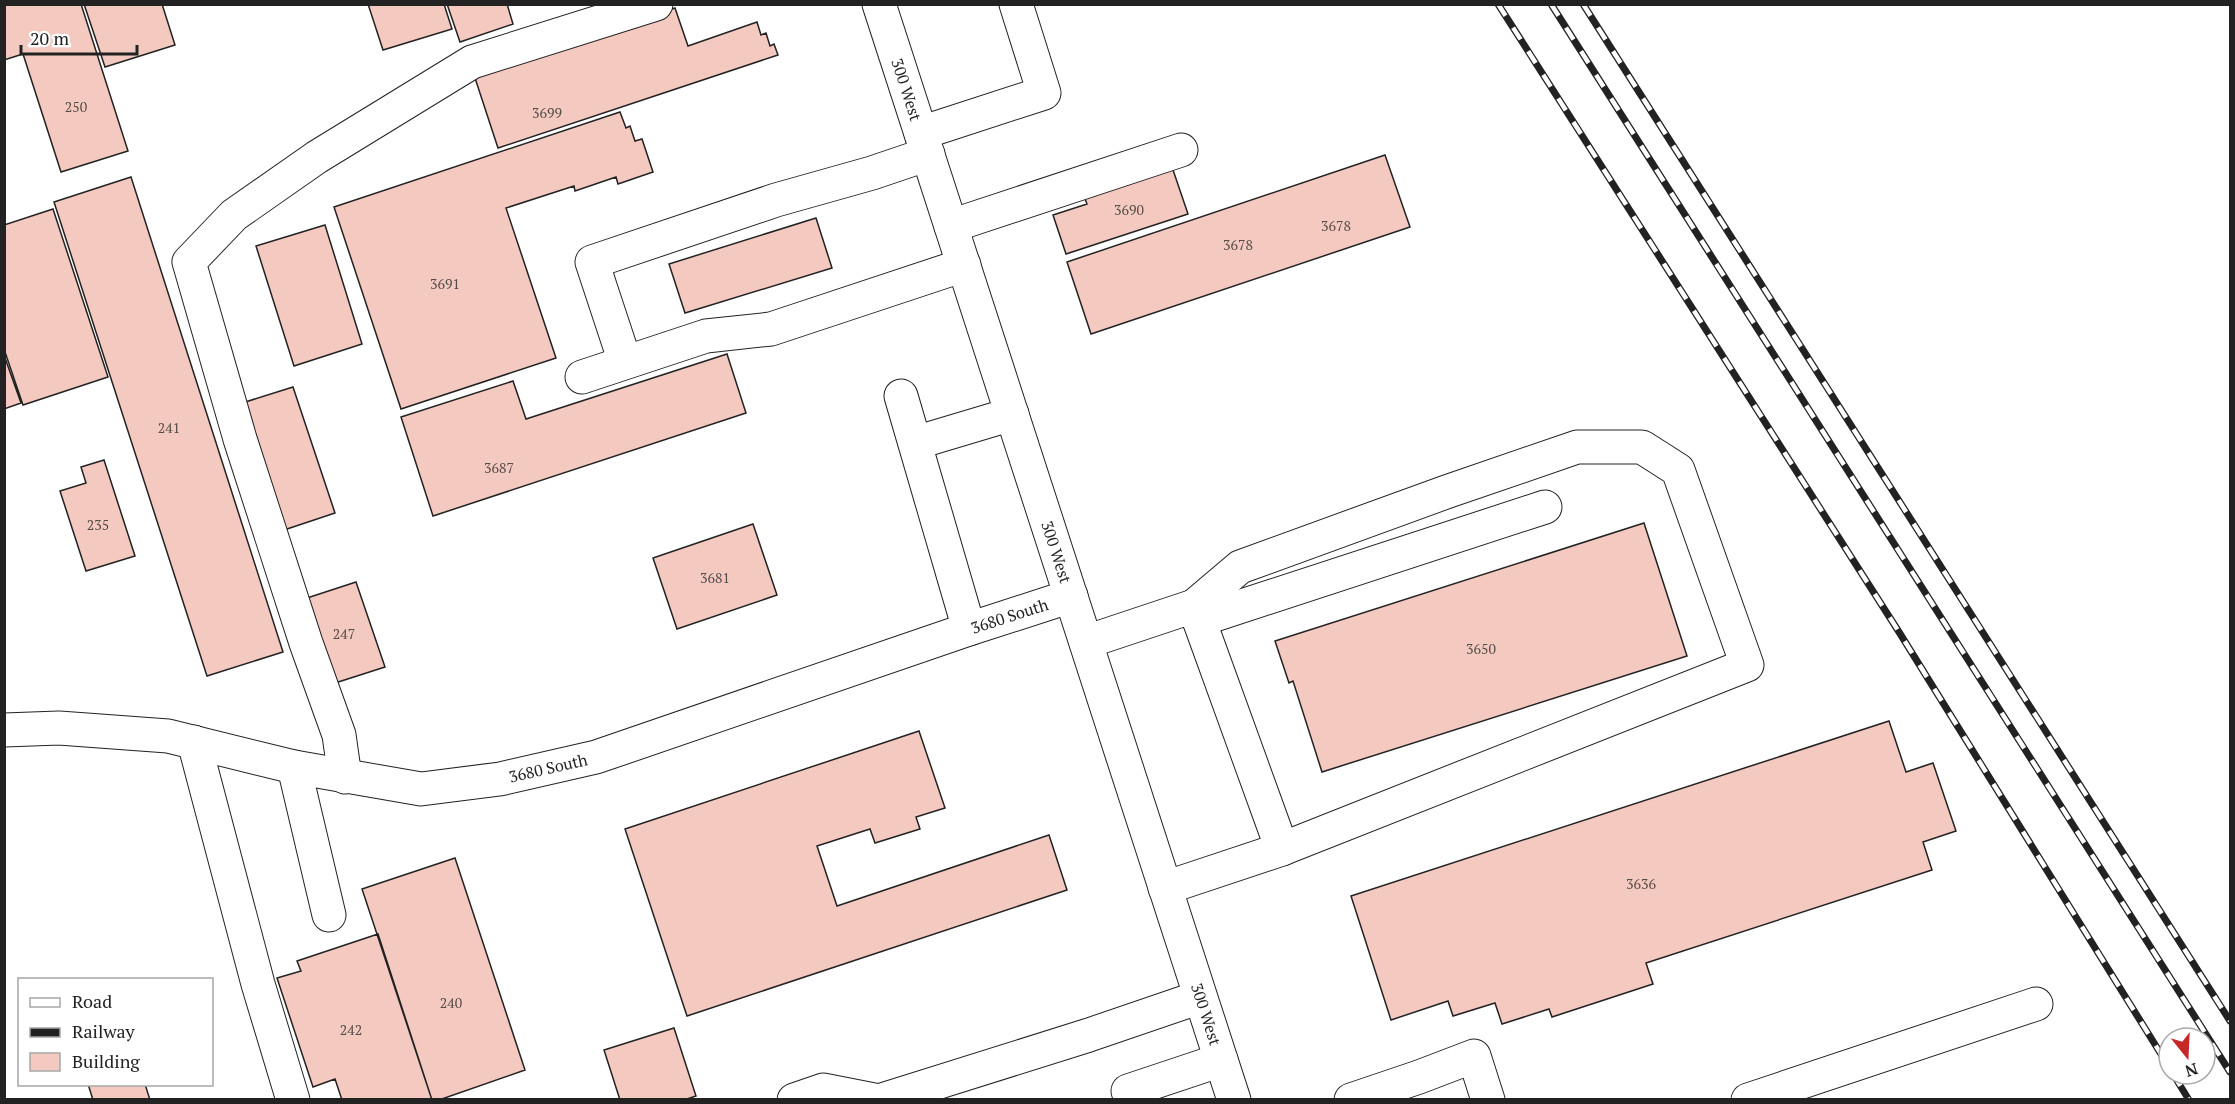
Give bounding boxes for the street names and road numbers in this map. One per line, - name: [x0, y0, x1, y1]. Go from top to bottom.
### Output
- street label: 300 West: [886, 56, 927, 124]
- street label: 300 West: [1036, 518, 1077, 586]
- street label: 3680 South: [968, 593, 1051, 639]
- street label: 3680 South: [507, 748, 590, 788]
- street label: 300 West: [1186, 980, 1227, 1048]

